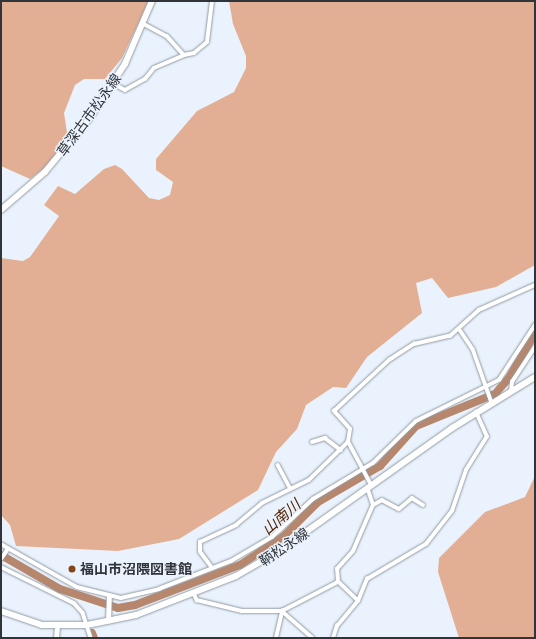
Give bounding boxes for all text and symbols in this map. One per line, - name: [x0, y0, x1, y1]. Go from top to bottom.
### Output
- street label: 草深古市松永線: [53, 70, 125, 160]
- water label: 山南川: [258, 495, 304, 539]
- street label: 鞆松永線: [256, 524, 312, 570]
- place label: 福山市沼隈図書館: [80, 561, 192, 577]
- marker: 福山市沼隈図書館: [67, 564, 77, 574]

